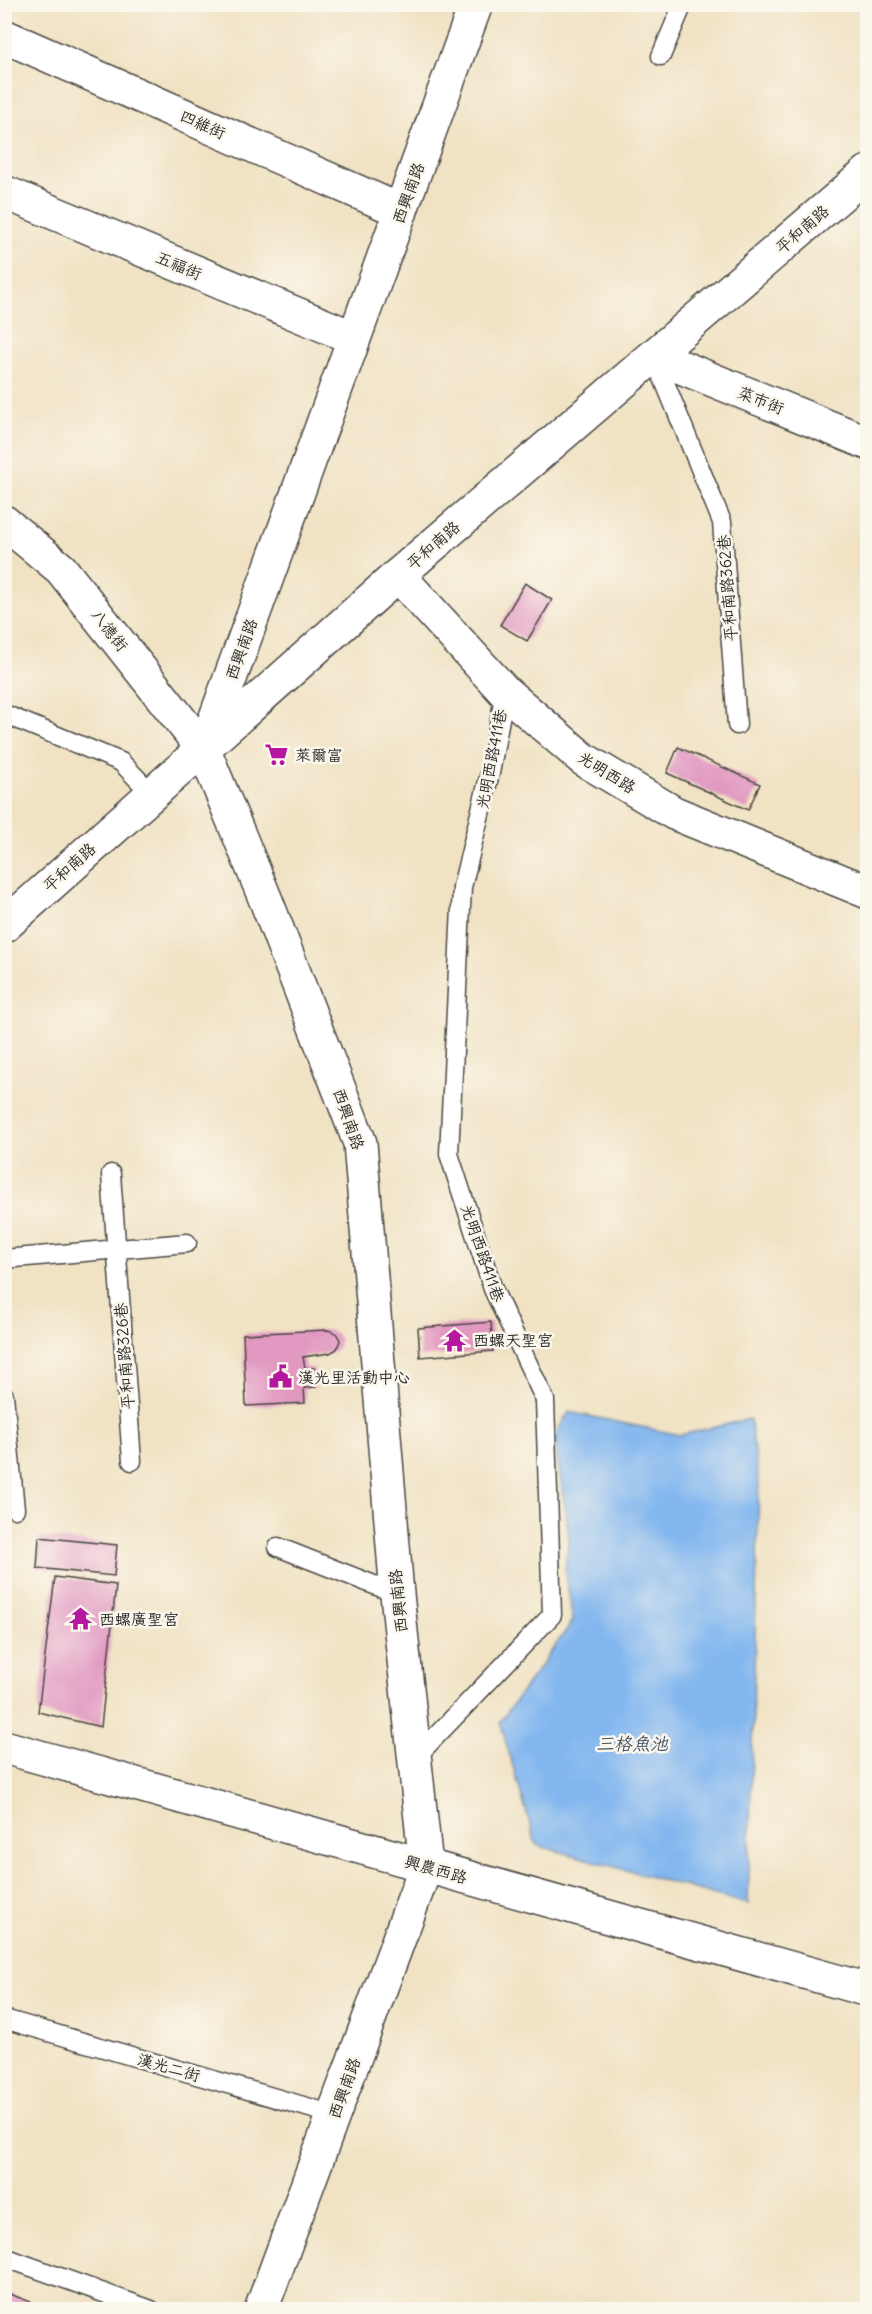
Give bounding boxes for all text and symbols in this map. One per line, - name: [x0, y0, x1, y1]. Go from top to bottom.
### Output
- street label: 四維街: [177, 105, 229, 143]
- street label: 西興南路: [388, 160, 428, 226]
- street label: 平和南路: [771, 200, 833, 258]
- street label: 五福街: [153, 246, 205, 284]
- street label: 菜市街: [735, 382, 787, 418]
- street label: 平和南路: [402, 516, 464, 574]
- street label: 平和南路362巷: [713, 534, 741, 642]
- street label: 八德街: [87, 605, 133, 655]
- street label: 西興南路: [221, 616, 261, 682]
- street label: 光明西路411巷: [471, 707, 511, 811]
- supermarket icon: 萊爾富: [264, 742, 290, 768]
- place label: 萊爾富: [295, 745, 343, 765]
- street label: 光明西路: [575, 747, 639, 797]
- street label: 平和南路: [39, 838, 99, 896]
- street label: 西興南路: [329, 1085, 369, 1153]
- street label: 光明西路411巷: [457, 1202, 509, 1304]
- street label: 平和南路326巷: [110, 1302, 138, 1410]
- temple icon: 西螺天聖宮: [442, 1327, 468, 1353]
- place label: 西螺天聖宮: [473, 1330, 553, 1350]
- public building icon: 漢光里活動中心: [267, 1364, 293, 1390]
- place label: 漢光里活動中心: [298, 1367, 410, 1387]
- street label: 西興南路: [385, 1568, 411, 1634]
- temple icon: 西螺廣聖宮: [68, 1606, 94, 1632]
- place label: 西螺廣聖宮: [99, 1609, 179, 1629]
- water label: 三格魚池: [596, 1732, 669, 1755]
- street label: 興農西路: [402, 1851, 470, 1887]
- street label: 漢光二街: [135, 2049, 203, 2085]
- street label: 西興南路: [324, 2055, 364, 2121]

